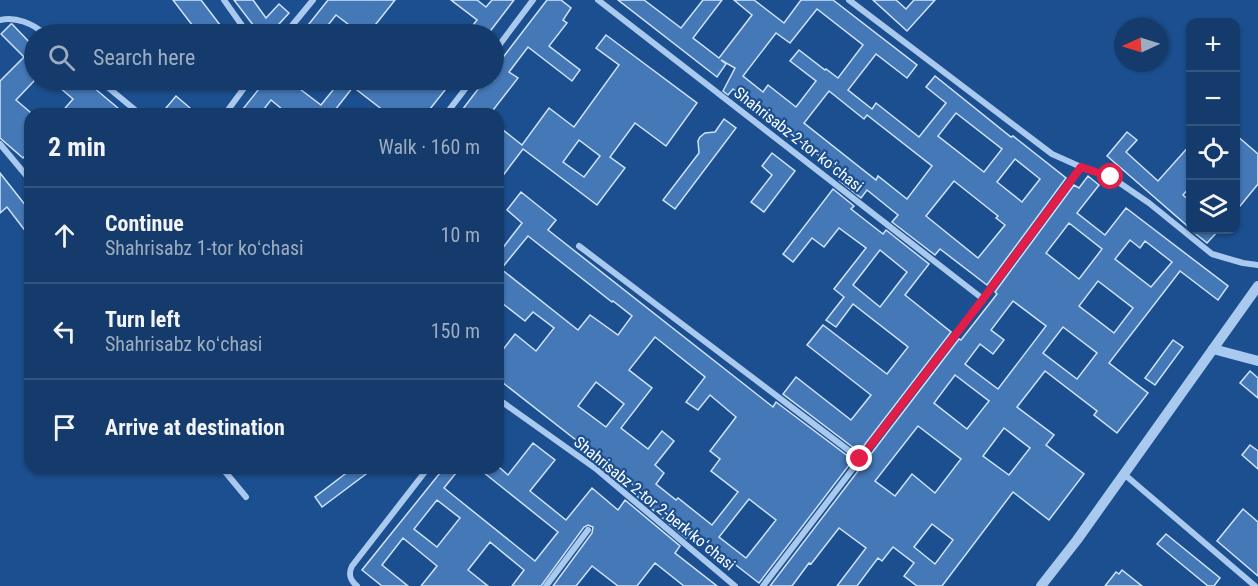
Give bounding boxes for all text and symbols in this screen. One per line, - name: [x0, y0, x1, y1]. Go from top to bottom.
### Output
- north arrow: [1114, 18, 1168, 72]
- map controls: [1186, 18, 1240, 234]
- button: +: [1186, 18, 1240, 72]
- search box: [24, 24, 504, 90]
- icon: search: [45, 41, 78, 74]
- text: Search here: [93, 45, 195, 70]
- button: −: [1186, 72, 1240, 126]
- street label: Shahrisabz 2-tor koʻchasi: [730, 83, 867, 196]
- button: locate: [1186, 126, 1240, 180]
- text: 2 min: [48, 132, 106, 162]
- text: Walk · 160 m: [379, 135, 480, 159]
- route start: [1097, 163, 1123, 189]
- button: layers: [1186, 180, 1240, 234]
- text: Continue: [105, 211, 184, 236]
- icon: ahead: [48, 219, 81, 252]
- text: 10 m: [441, 223, 480, 247]
- text: Shahrisabz 1-tor koʻchasi: [105, 236, 304, 260]
- text: Turn left: [105, 307, 180, 332]
- icon: left: [48, 315, 81, 348]
- text: 150 m: [431, 319, 480, 343]
- text: Shahrisabz koʻchasi: [105, 332, 262, 356]
- icon: arrive: [48, 411, 81, 444]
- text: Arrive at destination: [105, 415, 285, 440]
- street label: Shahrisabz 2-tor 2-berk koʻchasi: [570, 432, 739, 574]
- route end: [846, 445, 872, 471]

